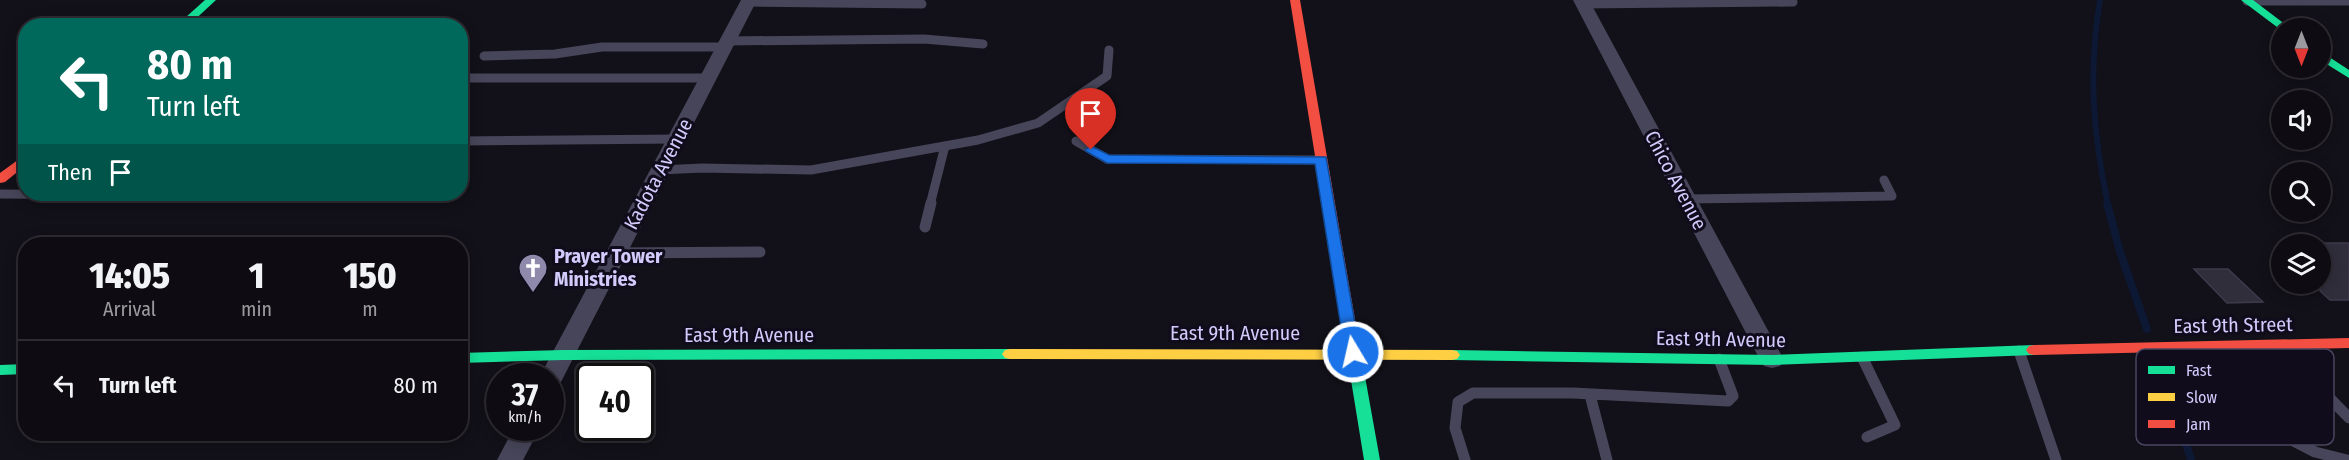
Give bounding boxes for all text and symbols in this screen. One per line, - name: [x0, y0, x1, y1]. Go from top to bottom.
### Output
- north arrow: [2271, 18, 2331, 78]
- map controls: [2271, 18, 2331, 294]
- text: 80 m: [147, 40, 233, 90]
- icon: left: [48, 42, 126, 120]
- pin: [1065, 88, 1116, 150]
- button: sound: [2271, 90, 2331, 150]
- text: Turn left: [147, 91, 240, 123]
- icon: arrive: [1074, 97, 1107, 130]
- street label: Kadota Avenue: [619, 114, 697, 234]
- street label: Chico Avenue: [1640, 126, 1712, 234]
- icon: arrive: [104, 156, 137, 189]
- text: Then: [48, 159, 92, 186]
- button: search: [2271, 162, 2331, 222]
- button: layers: [2271, 234, 2331, 294]
- place label: Prayer Tower Ministries: [554, 244, 663, 291]
- church icon: Prayer Tower Ministries: [517, 252, 549, 294]
- text: 14:05: [89, 254, 170, 298]
- text: 1: [249, 254, 264, 298]
- text: 150: [343, 254, 397, 298]
- text: Arrival: [103, 297, 156, 321]
- text: min: [241, 297, 272, 321]
- text: m: [362, 297, 378, 321]
- street label: East 9th Street: [2173, 312, 2293, 338]
- position arrow: [1321, 320, 1385, 384]
- street label: East 9th Avenue: [1170, 321, 1300, 345]
- street label: East 9th Avenue: [684, 323, 814, 347]
- street label: East 9th Avenue: [1656, 326, 1786, 352]
- legend: [2136, 349, 2334, 445]
- text: Fast: [2186, 361, 2213, 380]
- speed limit sign: 40: [576, 363, 654, 441]
- icon: left: [48, 369, 81, 402]
- text: Turn left: [99, 372, 177, 399]
- text: 80 m: [393, 372, 438, 399]
- text: 37: [512, 377, 538, 413]
- text: Slow: [2186, 388, 2217, 407]
- text: km/h: [508, 408, 542, 426]
- text: Jam: [2186, 415, 2211, 434]

